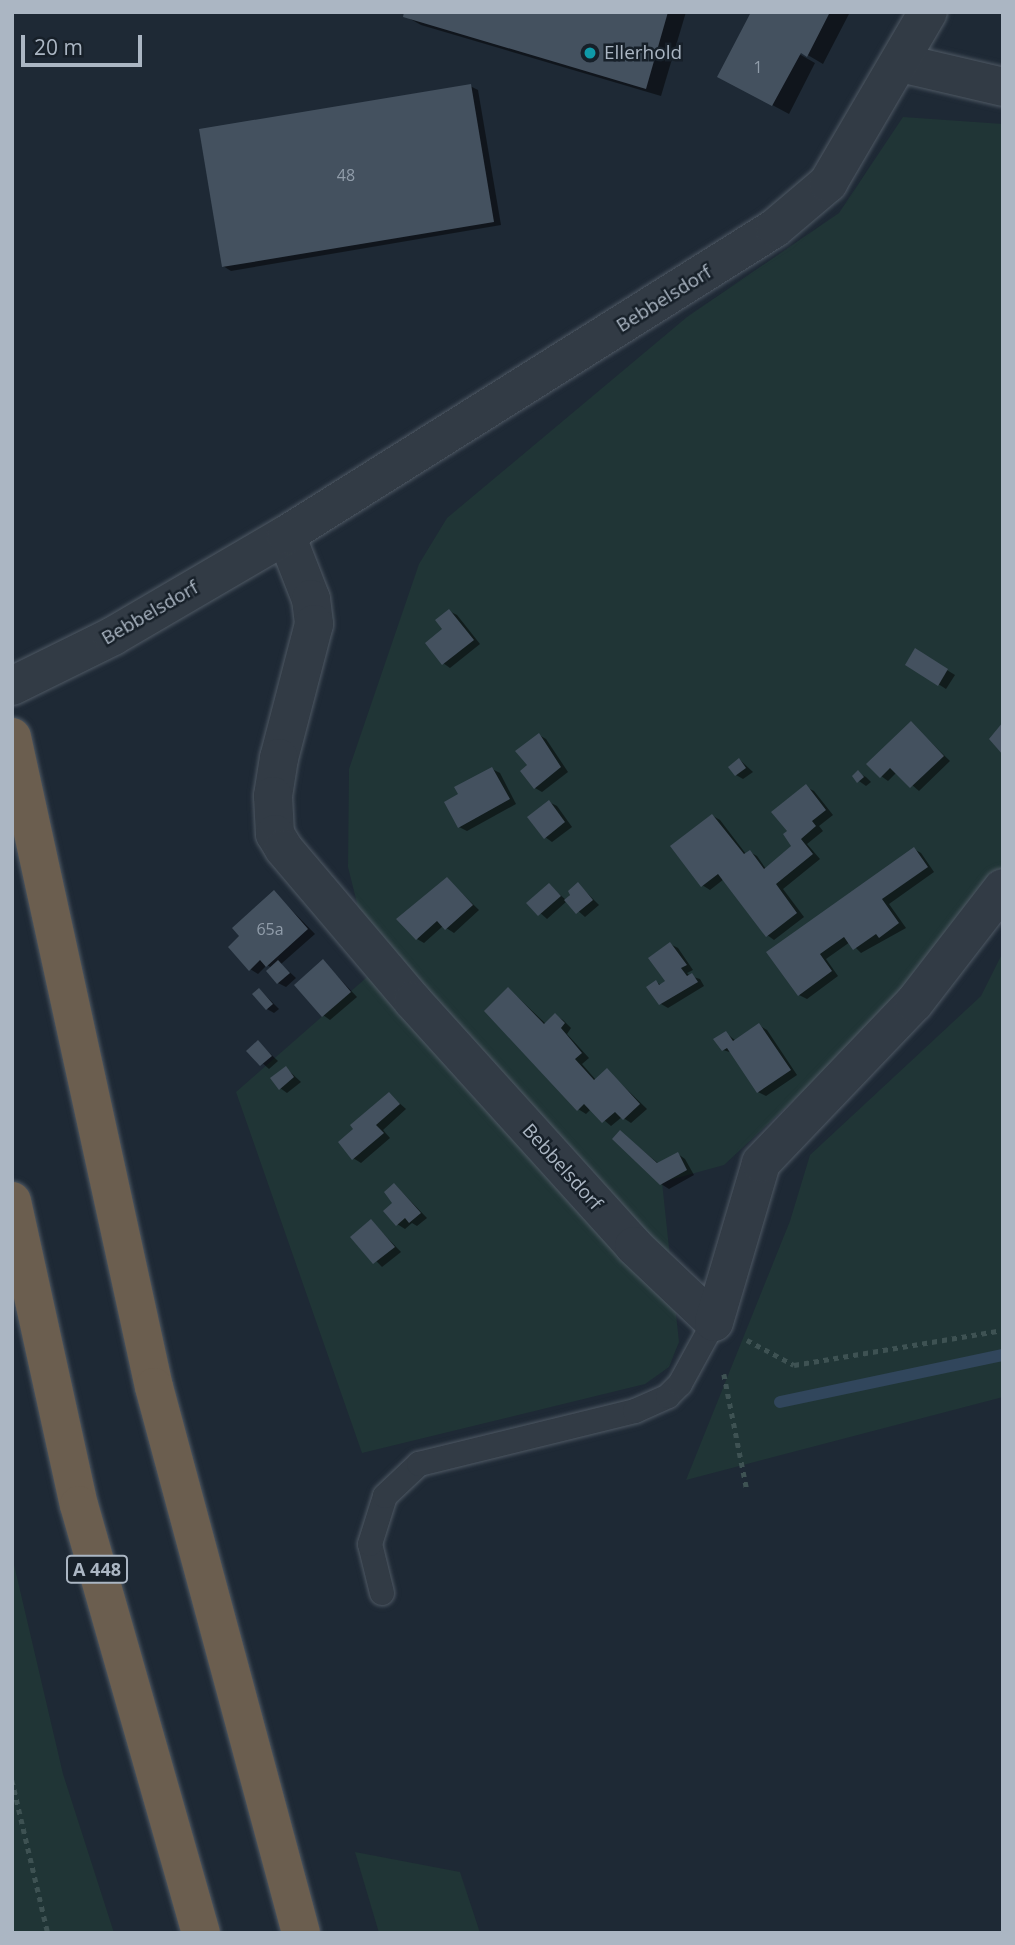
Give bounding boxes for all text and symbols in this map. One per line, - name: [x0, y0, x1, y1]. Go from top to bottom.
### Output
- scale bar: [24, 21, 145, 65]
- text: 20 m: [34, 33, 83, 61]
- place label: Ellerhold: [604, 42, 682, 64]
- marker: Ellerhold: [582, 45, 598, 61]
- house number: 1: [753, 57, 763, 77]
- house number: 48: [337, 165, 355, 185]
- street label: Bebbelsdorf: [612, 261, 716, 337]
- street label: Bebbelsdorf: [98, 576, 202, 650]
- house number: 65a: [256, 919, 284, 939]
- street label: Bebbelsdorf: [517, 1119, 607, 1215]
- road number: A 448: [66, 1554, 128, 1584]

